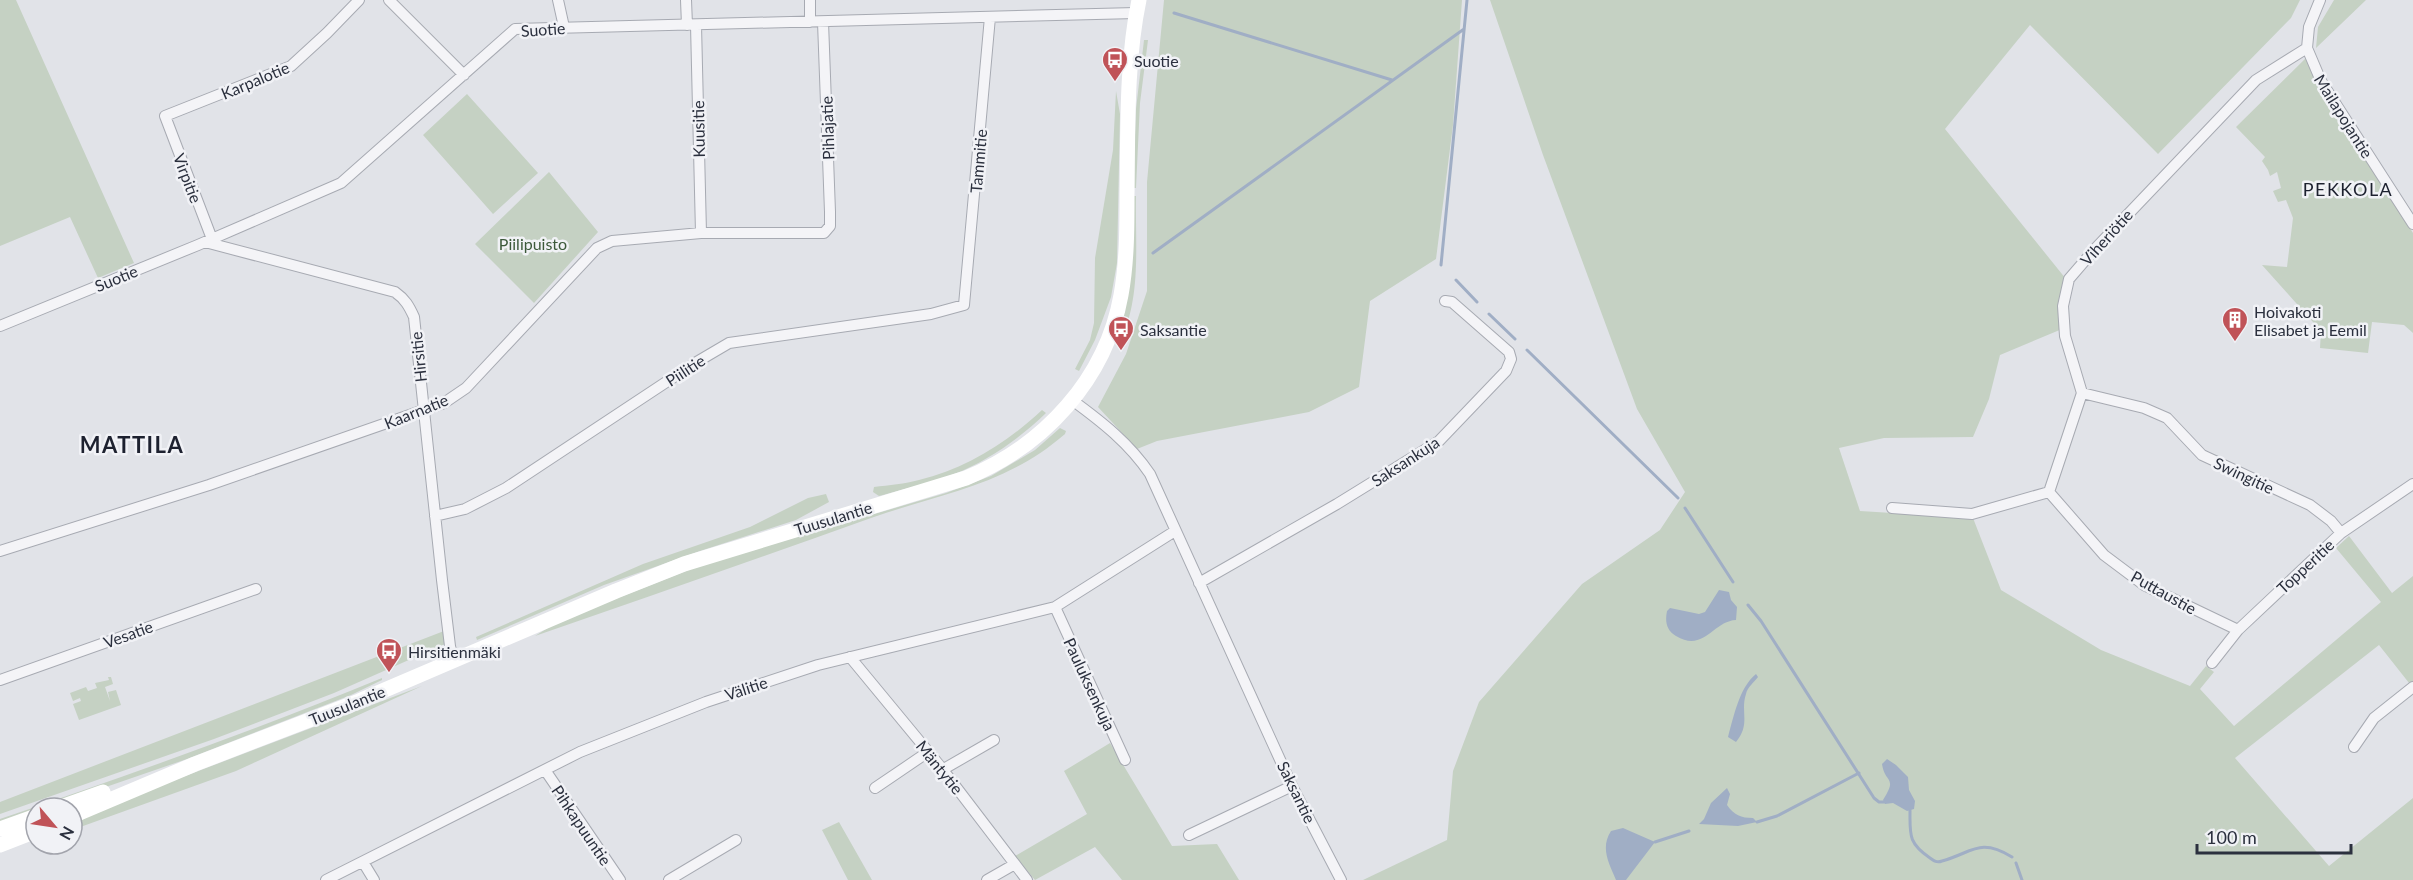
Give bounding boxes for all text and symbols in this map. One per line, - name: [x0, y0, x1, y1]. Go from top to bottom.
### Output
- street label: Suotie: [520, 18, 566, 40]
- bus stop icon: Suotie: [1100, 45, 1130, 83]
- place label: Suotie: [1134, 51, 1179, 70]
- street label: Karpalotie: [218, 57, 292, 103]
- street label: Mailapojantie: [2311, 71, 2377, 161]
- street label: Pihlajatie: [816, 96, 838, 160]
- street label: Kuusitie: [688, 100, 708, 158]
- street label: Tammitie: [966, 128, 990, 194]
- street label: Virpitie: [170, 151, 206, 205]
- district label: PEKKOLA: [2303, 178, 2393, 200]
- street label: Viheriötie: [2076, 205, 2136, 269]
- park label: Piilipuisto: [499, 234, 567, 253]
- street label: Suotie: [92, 261, 140, 295]
- place label: Hoivakoti Elisabet ja Eemil: [2254, 302, 2367, 339]
- building icon: Hoivakoti Elisabet ja Eemil: [2220, 305, 2250, 343]
- bus stop icon: Saksantie: [1106, 314, 1136, 352]
- place label: Saksantie: [1140, 320, 1207, 339]
- street label: Hirsitie: [406, 331, 430, 383]
- street label: Piilitie: [662, 350, 708, 390]
- street label: Kaarnatie: [381, 390, 451, 432]
- district label: MATTILA: [80, 431, 184, 458]
- street label: Saksankuja: [1367, 432, 1443, 490]
- street label: Swingitie: [2211, 453, 2277, 497]
- street label: Tuusulantie: [792, 497, 874, 539]
- street label: Topperitie: [2273, 535, 2337, 597]
- street label: Puttaustie: [2128, 566, 2200, 618]
- street label: Vesatie: [101, 616, 155, 652]
- street label: Pauluksenkuja: [1060, 635, 1120, 733]
- bus stop icon: Hirsitienmäki: [374, 636, 404, 674]
- place label: Hirsitienmäki: [408, 642, 501, 661]
- street label: Välitie: [722, 672, 770, 704]
- street label: Tuusulantie: [306, 681, 388, 729]
- street label: Mäntytie: [913, 736, 967, 798]
- street label: Saksantie: [1274, 758, 1320, 826]
- street label: Pihkapuuntie: [548, 781, 616, 869]
- north arrow: [24, 796, 84, 856]
- scale bar: [2197, 817, 2352, 855]
- text: N: [56, 824, 79, 844]
- text: 100 m: [2206, 826, 2257, 848]

